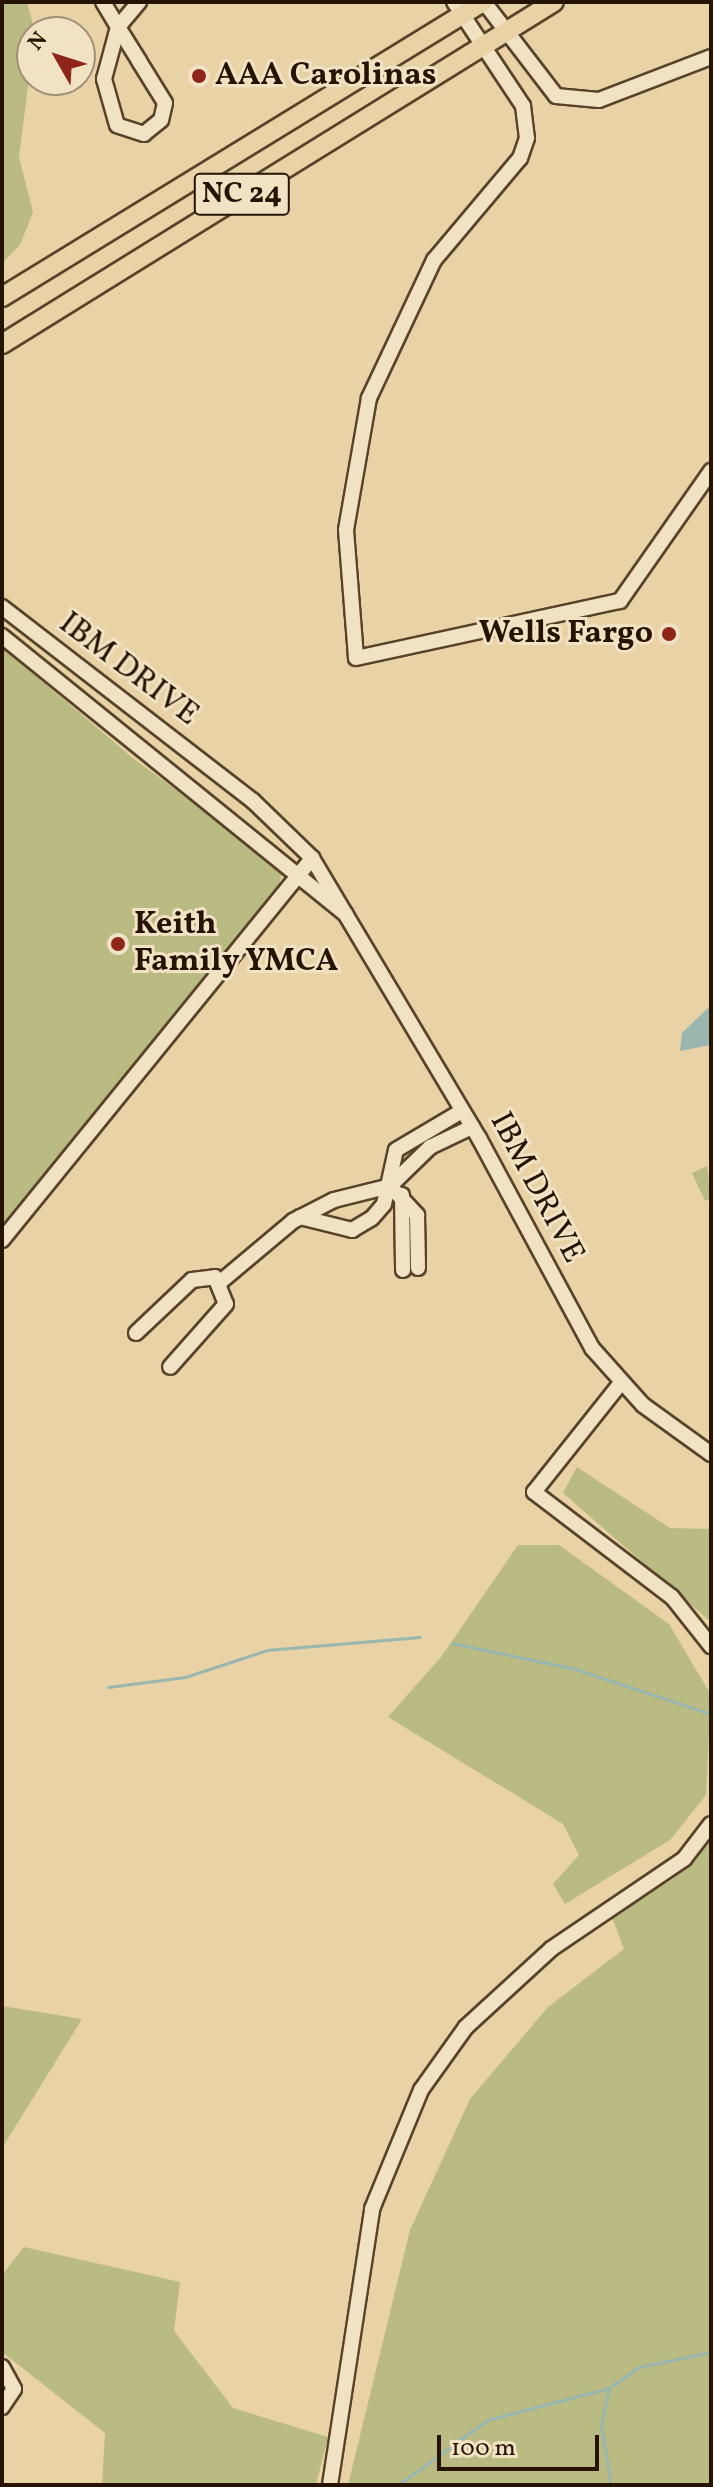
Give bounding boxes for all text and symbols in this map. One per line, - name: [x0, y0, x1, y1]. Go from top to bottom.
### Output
- north arrow: [16, 16, 96, 96]
- text: N: [21, 26, 56, 58]
- place label: AAA Carolinas: [215, 57, 437, 95]
- marker: AAA Carolinas: [190, 67, 208, 85]
- road number: NC 24: [192, 168, 292, 220]
- street label: IBM DRIVE: [51, 605, 205, 735]
- place label: Wells Fargo: [479, 615, 653, 653]
- marker: Wells Fargo: [660, 625, 678, 643]
- place label: Keith Family YMCA: [134, 907, 339, 982]
- marker: Keith Family YMCA: [109, 935, 127, 953]
- street label: IBM DRIVE: [480, 1106, 592, 1270]
- scale bar: [441, 2419, 603, 2469]
- text: 100 m: [451, 2432, 516, 2466]

